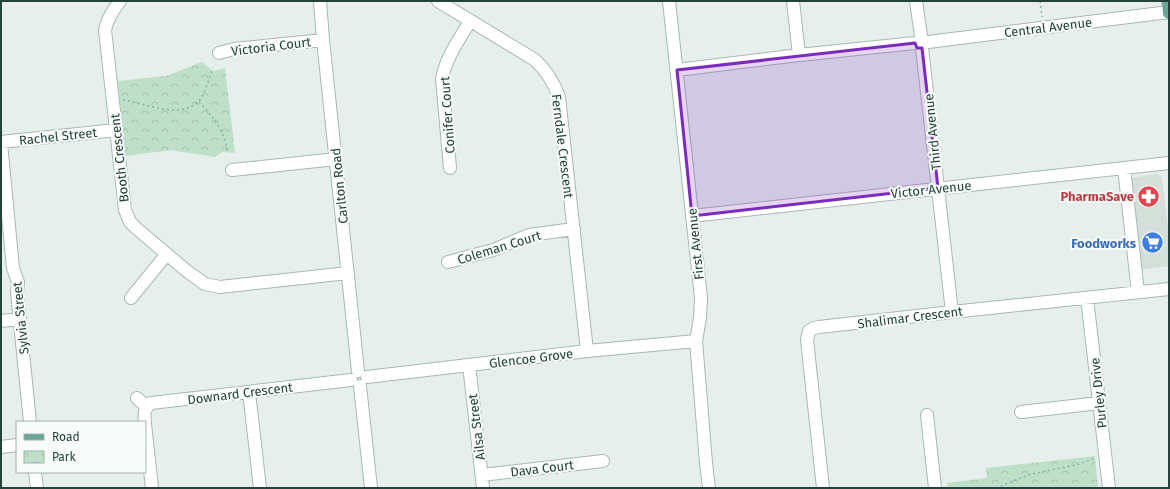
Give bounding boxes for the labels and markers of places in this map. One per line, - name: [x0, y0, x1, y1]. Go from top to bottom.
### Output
- pharmacy icon: PharmaSave: [1136, 183, 1162, 209]
- place label: PharmaSave: [1060, 189, 1134, 204]
- supermarket icon: Foodworks: [1139, 230, 1165, 256]
- place label: Foodworks: [1071, 236, 1137, 251]

